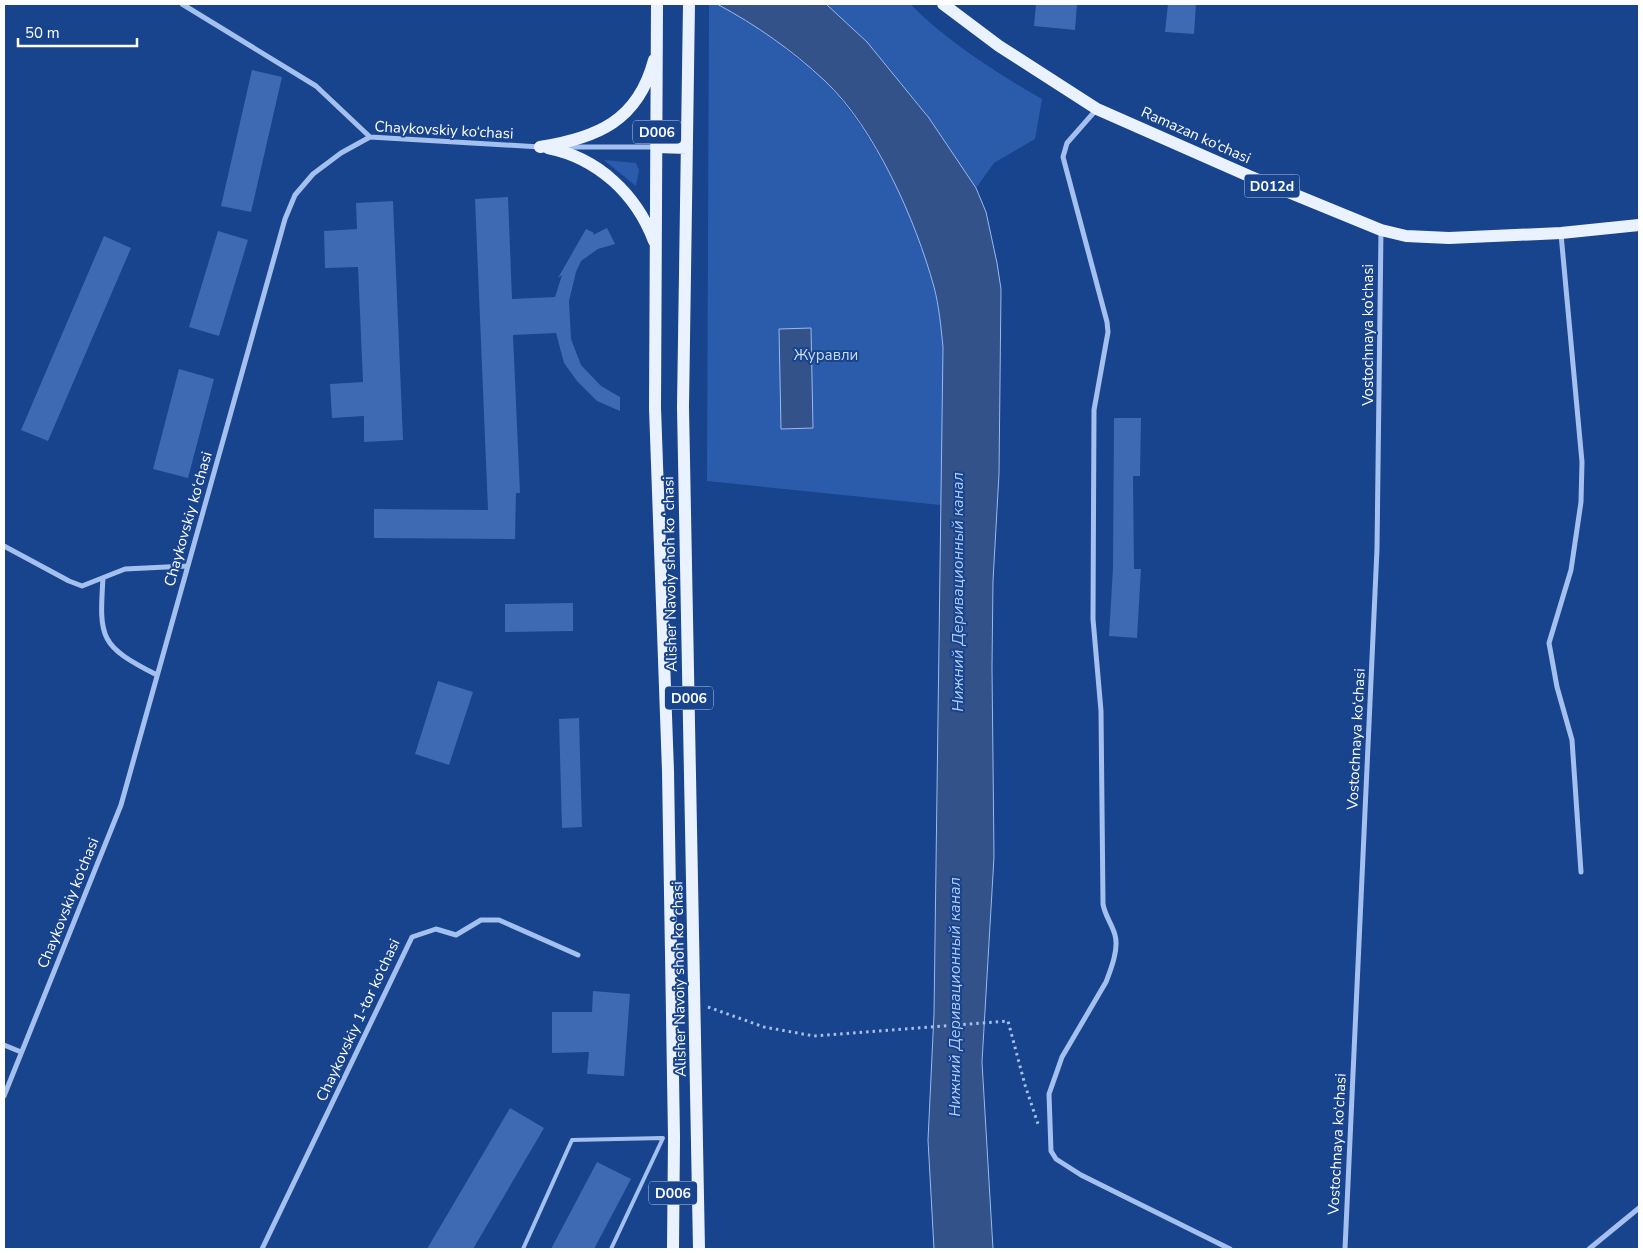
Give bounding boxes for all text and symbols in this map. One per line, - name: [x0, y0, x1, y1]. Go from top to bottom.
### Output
- scale bar: [18, 15, 136, 47]
- text: 50 m: [25, 23, 60, 43]
- street label: Ramazan ko‘chasi: [1138, 102, 1254, 168]
- street label: Chaykovskiy ko‘chasi: [374, 116, 514, 144]
- road number: D006: [633, 120, 681, 144]
- road number: D012d: [1244, 175, 1300, 198]
- street label: Vostochnaya ko‘chasi: [1358, 264, 1378, 407]
- park label: Журавли: [794, 345, 858, 365]
- street label: Chaykovskiy ko‘chasi: [159, 449, 217, 589]
- water label: Нижний Деривационный канал: [947, 472, 969, 712]
- street label: Alisher Navoiy shoh koʻchasi: [658, 476, 682, 672]
- street label: Vostochnaya ko‘chasi: [1342, 668, 1370, 811]
- road number: D006: [665, 686, 713, 710]
- street label: Chaykovskiy ko‘chasi: [33, 835, 103, 971]
- water label: Нижний Деривационный канал: [944, 877, 966, 1117]
- street label: Alisher Navoiy shoh koʻchasi: [667, 881, 691, 1077]
- street label: Chaykovskiy 1-tor ko‘chasi: [311, 935, 405, 1105]
- street label: Vostochnaya ko‘chasi: [1323, 1073, 1351, 1216]
- road number: D006: [649, 1182, 697, 1204]

